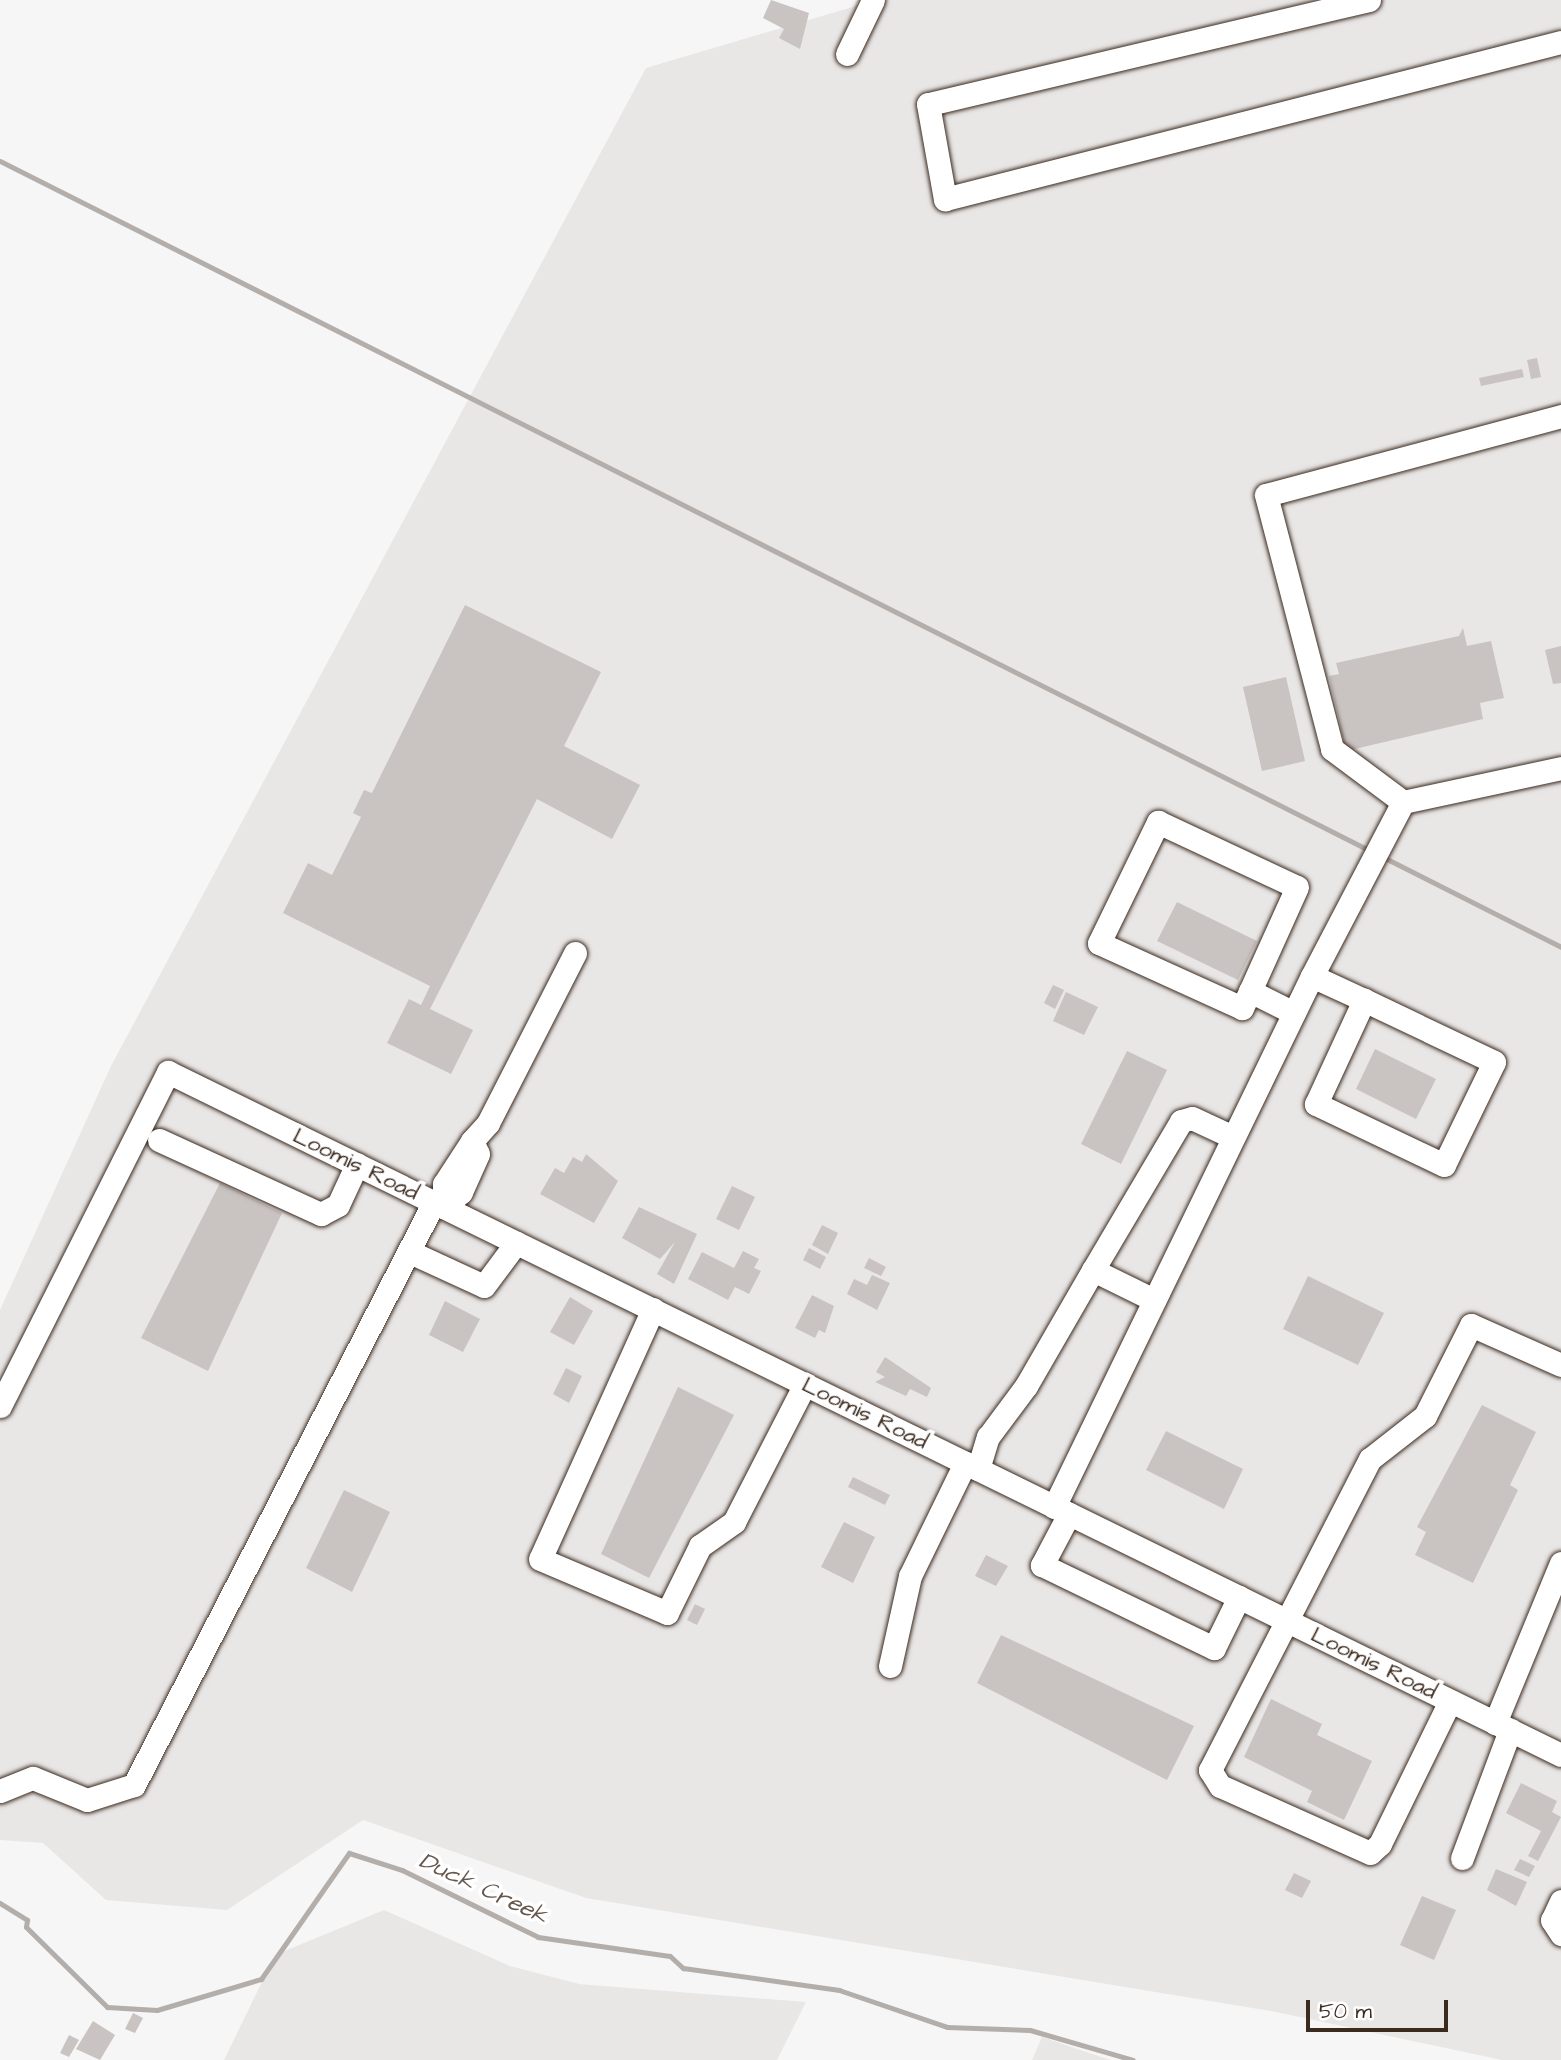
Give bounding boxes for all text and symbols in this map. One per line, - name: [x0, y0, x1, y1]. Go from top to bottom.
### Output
- street label: Loomis Road: [288, 1122, 424, 1206]
- street label: Loomis Road: [797, 1371, 933, 1455]
- street label: Loomis Road: [1306, 1621, 1442, 1705]
- water label: Duck Creek: [414, 1847, 552, 1931]
- scale bar: [1309, 1986, 1451, 2030]
- text: 50 m: [1319, 1997, 1372, 2026]

